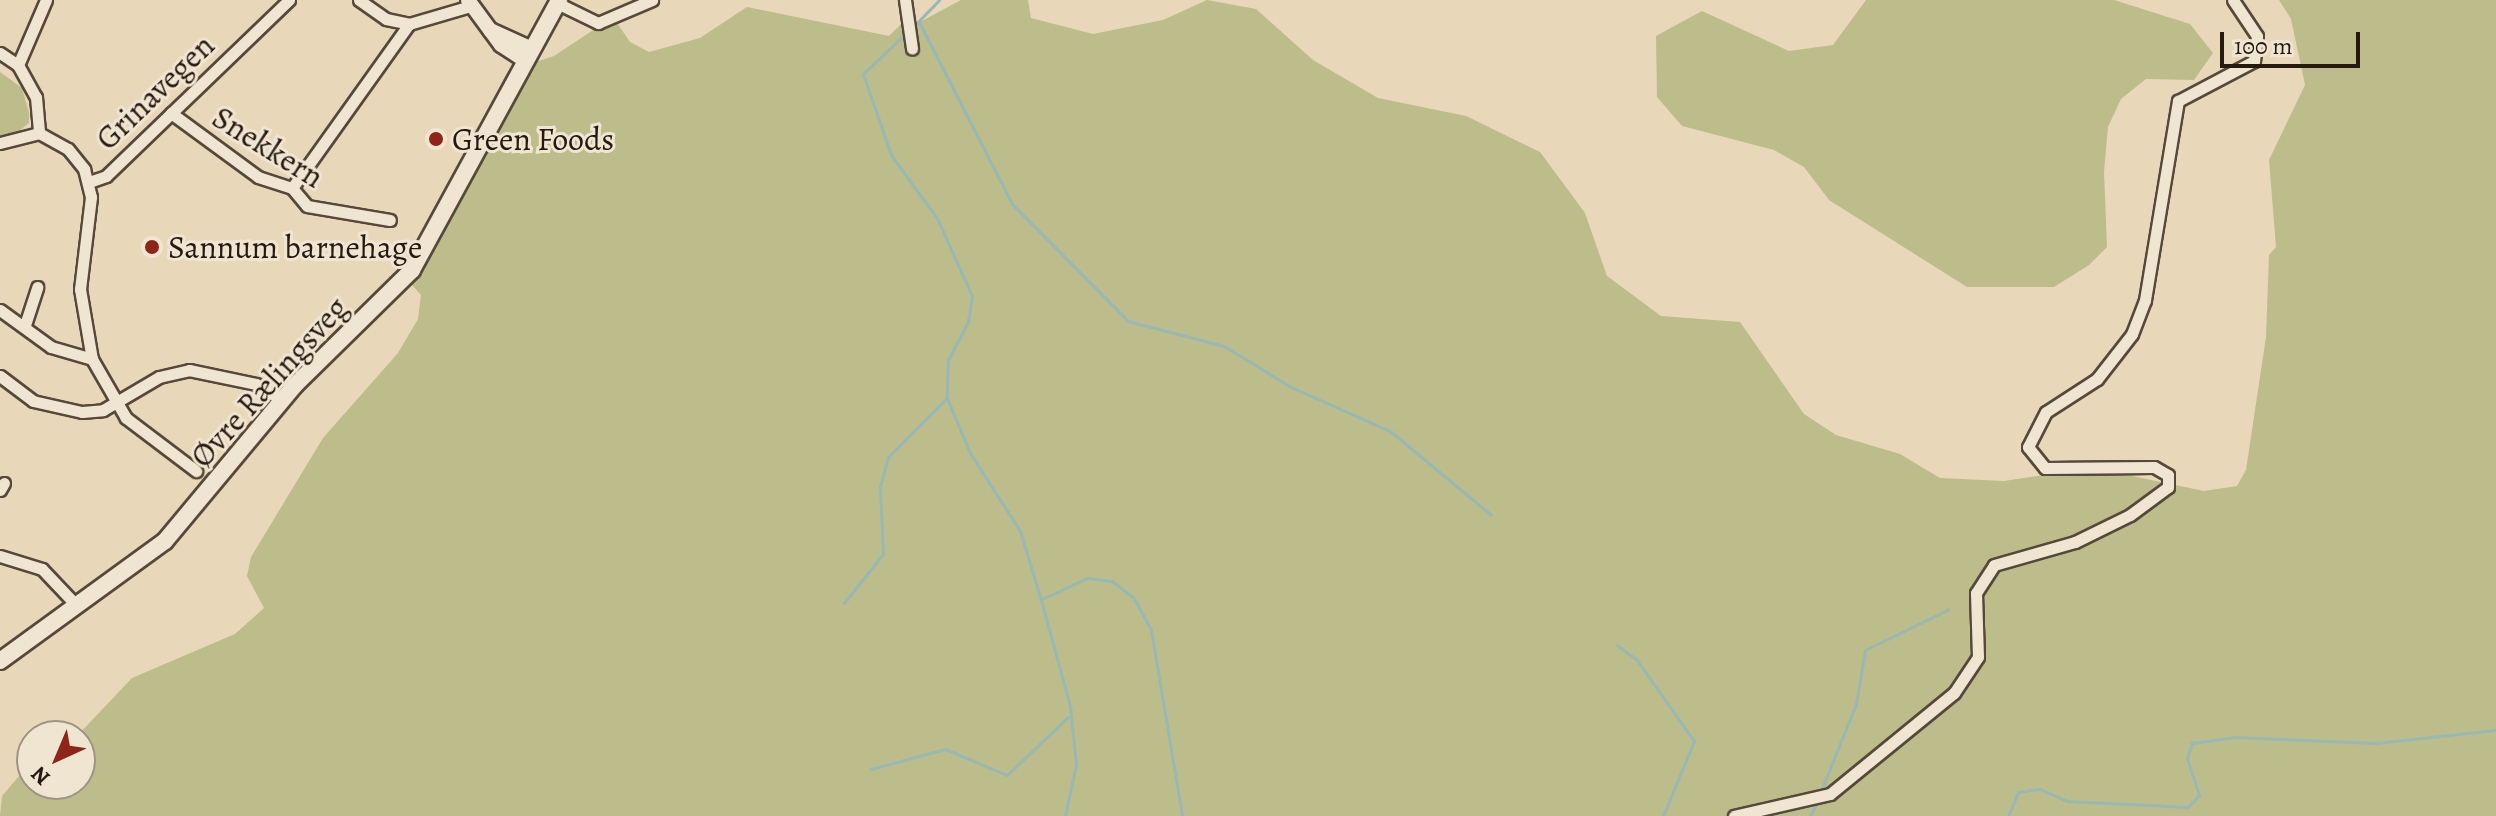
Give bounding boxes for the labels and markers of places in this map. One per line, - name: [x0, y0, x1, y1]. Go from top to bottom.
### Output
- place label: Green Foods: [452, 120, 614, 158]
- marker: Green Foods: [427, 130, 445, 148]
- place label: Sannum barnehage: [168, 228, 422, 266]
- marker: Sannum barnehage: [143, 238, 161, 256]

